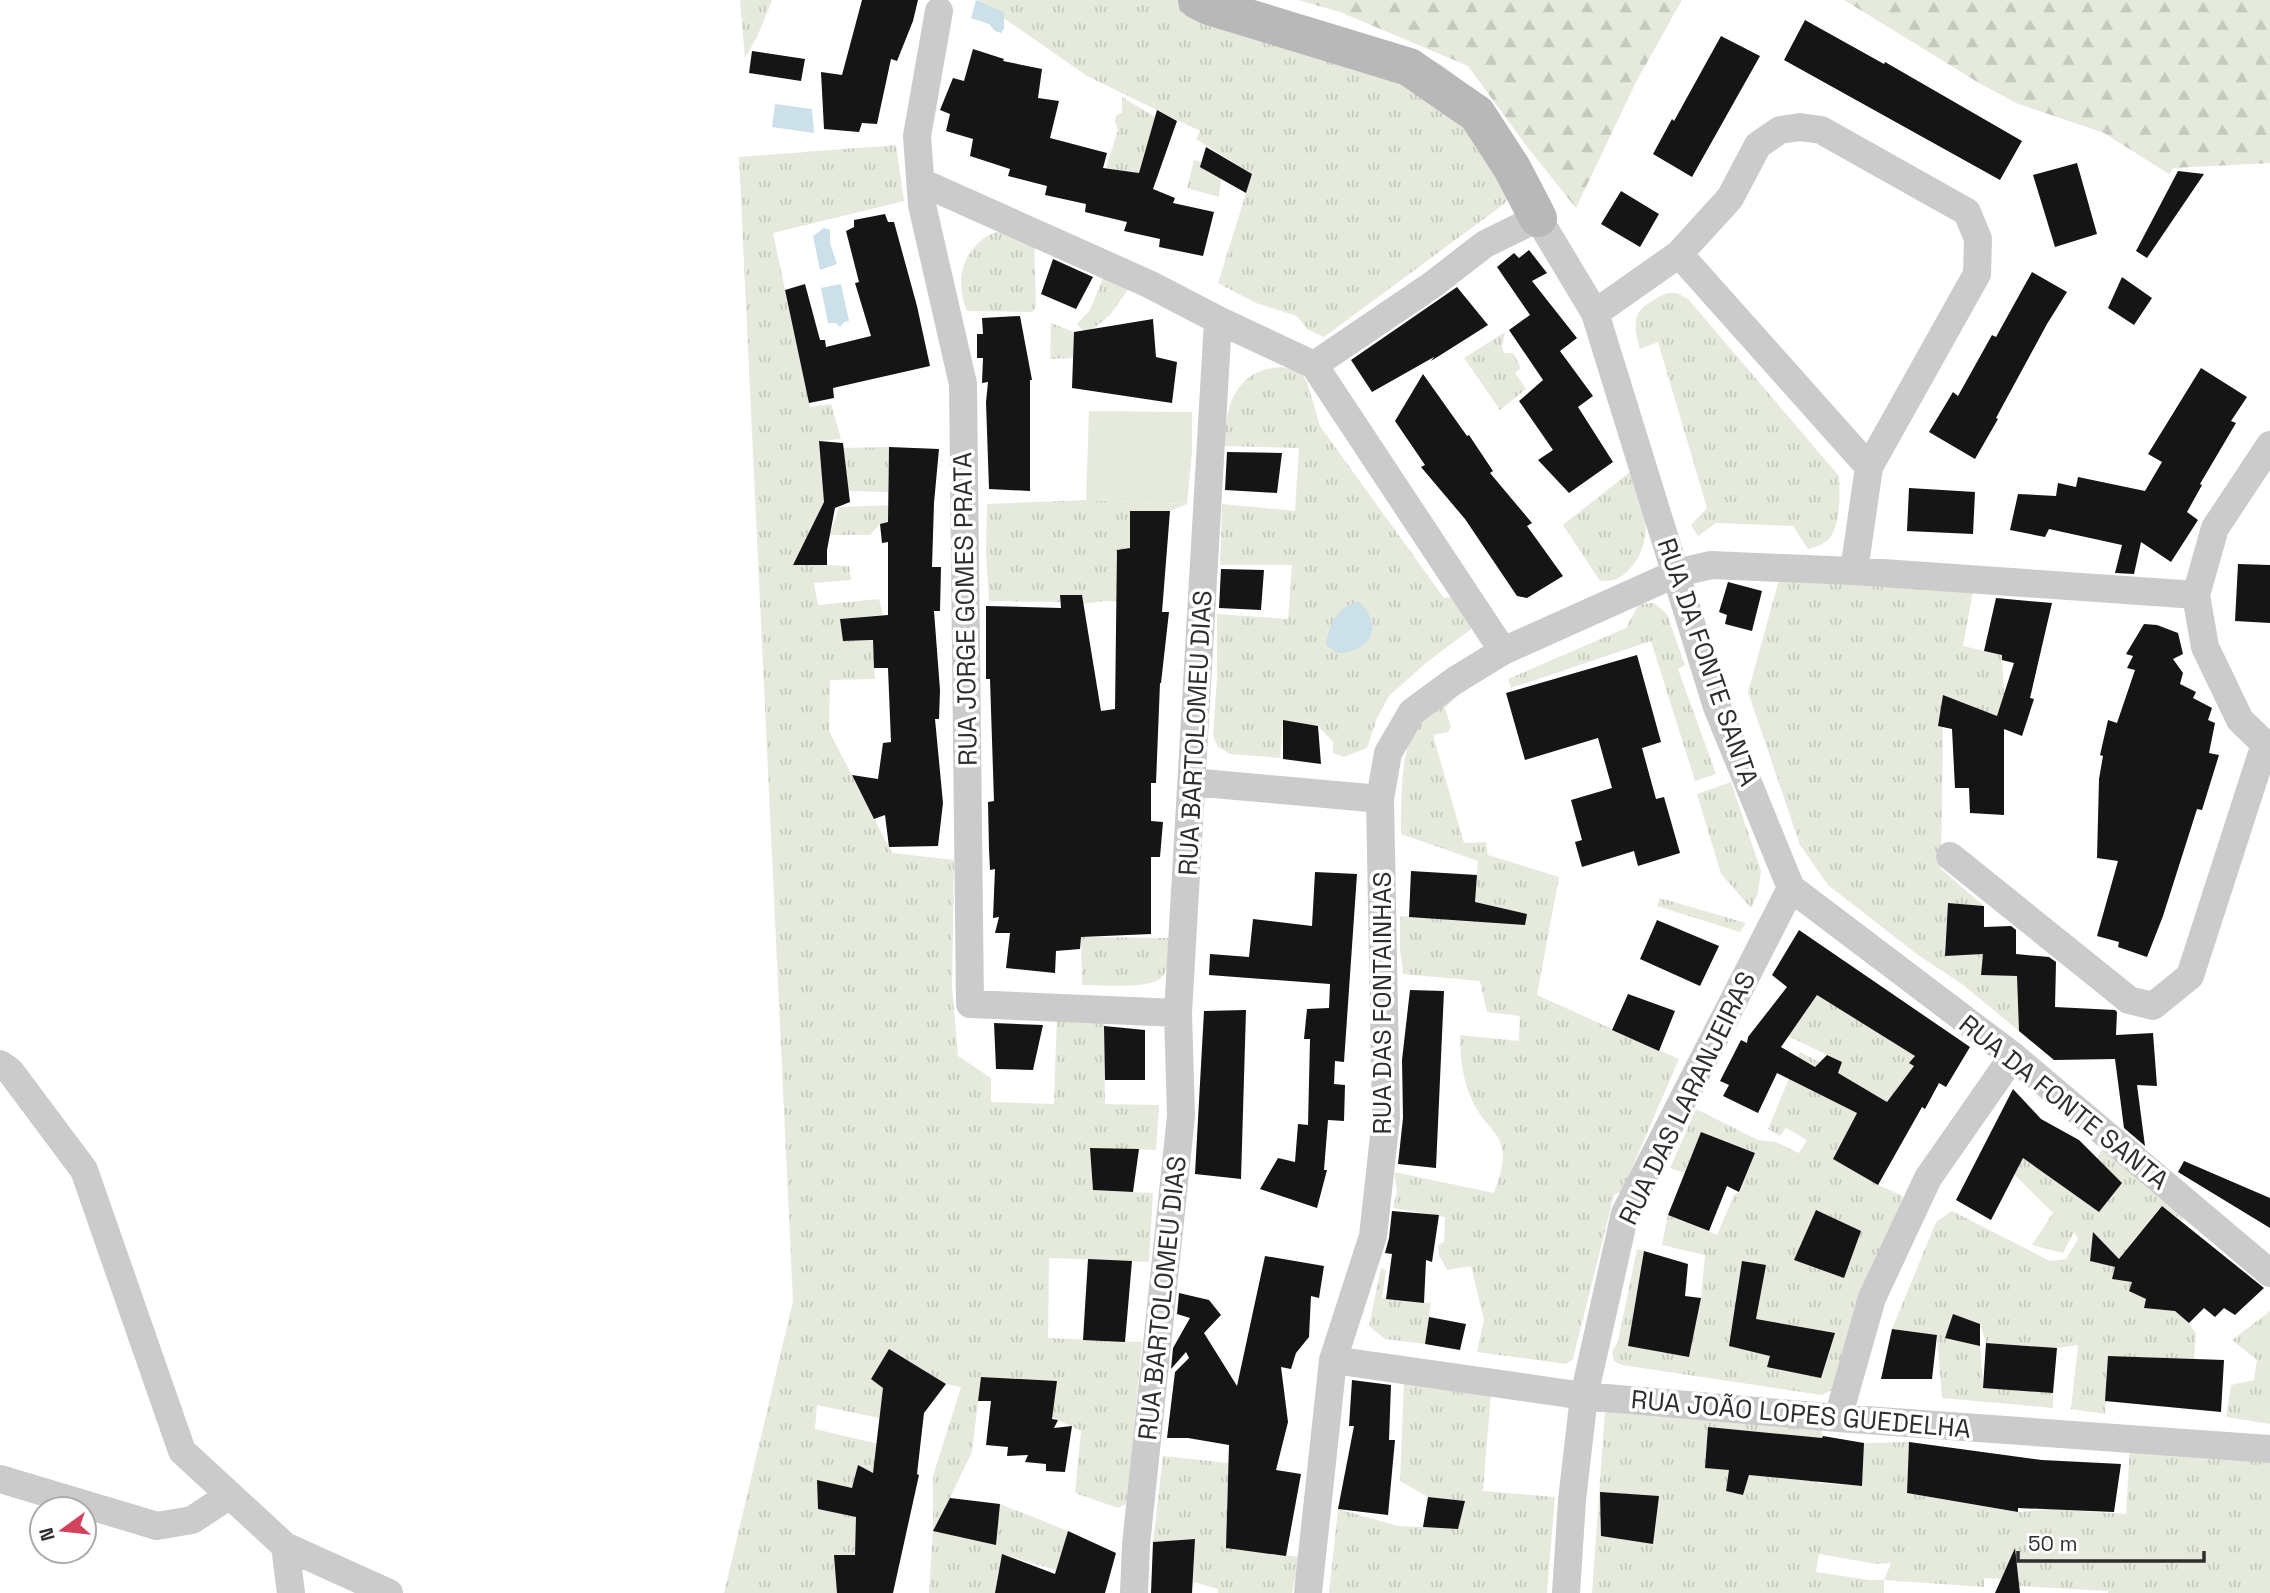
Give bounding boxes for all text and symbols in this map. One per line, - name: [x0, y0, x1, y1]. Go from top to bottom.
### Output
- street label: RUA JORGE GOMES PRATA: [945, 452, 985, 766]
- street label: RUA DA FONTE SANTA: [1650, 533, 1766, 791]
- street label: RUA BARTOLOMEU DIAS: [1171, 590, 1219, 876]
- street label: RUA DAS FONTAINHAS: [1365, 871, 1399, 1135]
- street label: RUA DAS LARANJEIRAS: [1611, 966, 1763, 1230]
- street label: RUA DA FONTE SANTA: [1952, 1007, 2176, 1197]
- street label: RUA BARTOLOMEU DIAS: [1130, 1154, 1194, 1442]
- street label: RUA JOÃO LOPES GUEDELHA: [1630, 1382, 1972, 1446]
- north arrow: [28, 1495, 98, 1565]
- scale bar: [2018, 1520, 2204, 1564]
- text: N: [33, 1525, 61, 1544]
- text: 50 m: [2028, 1530, 2078, 1557]

